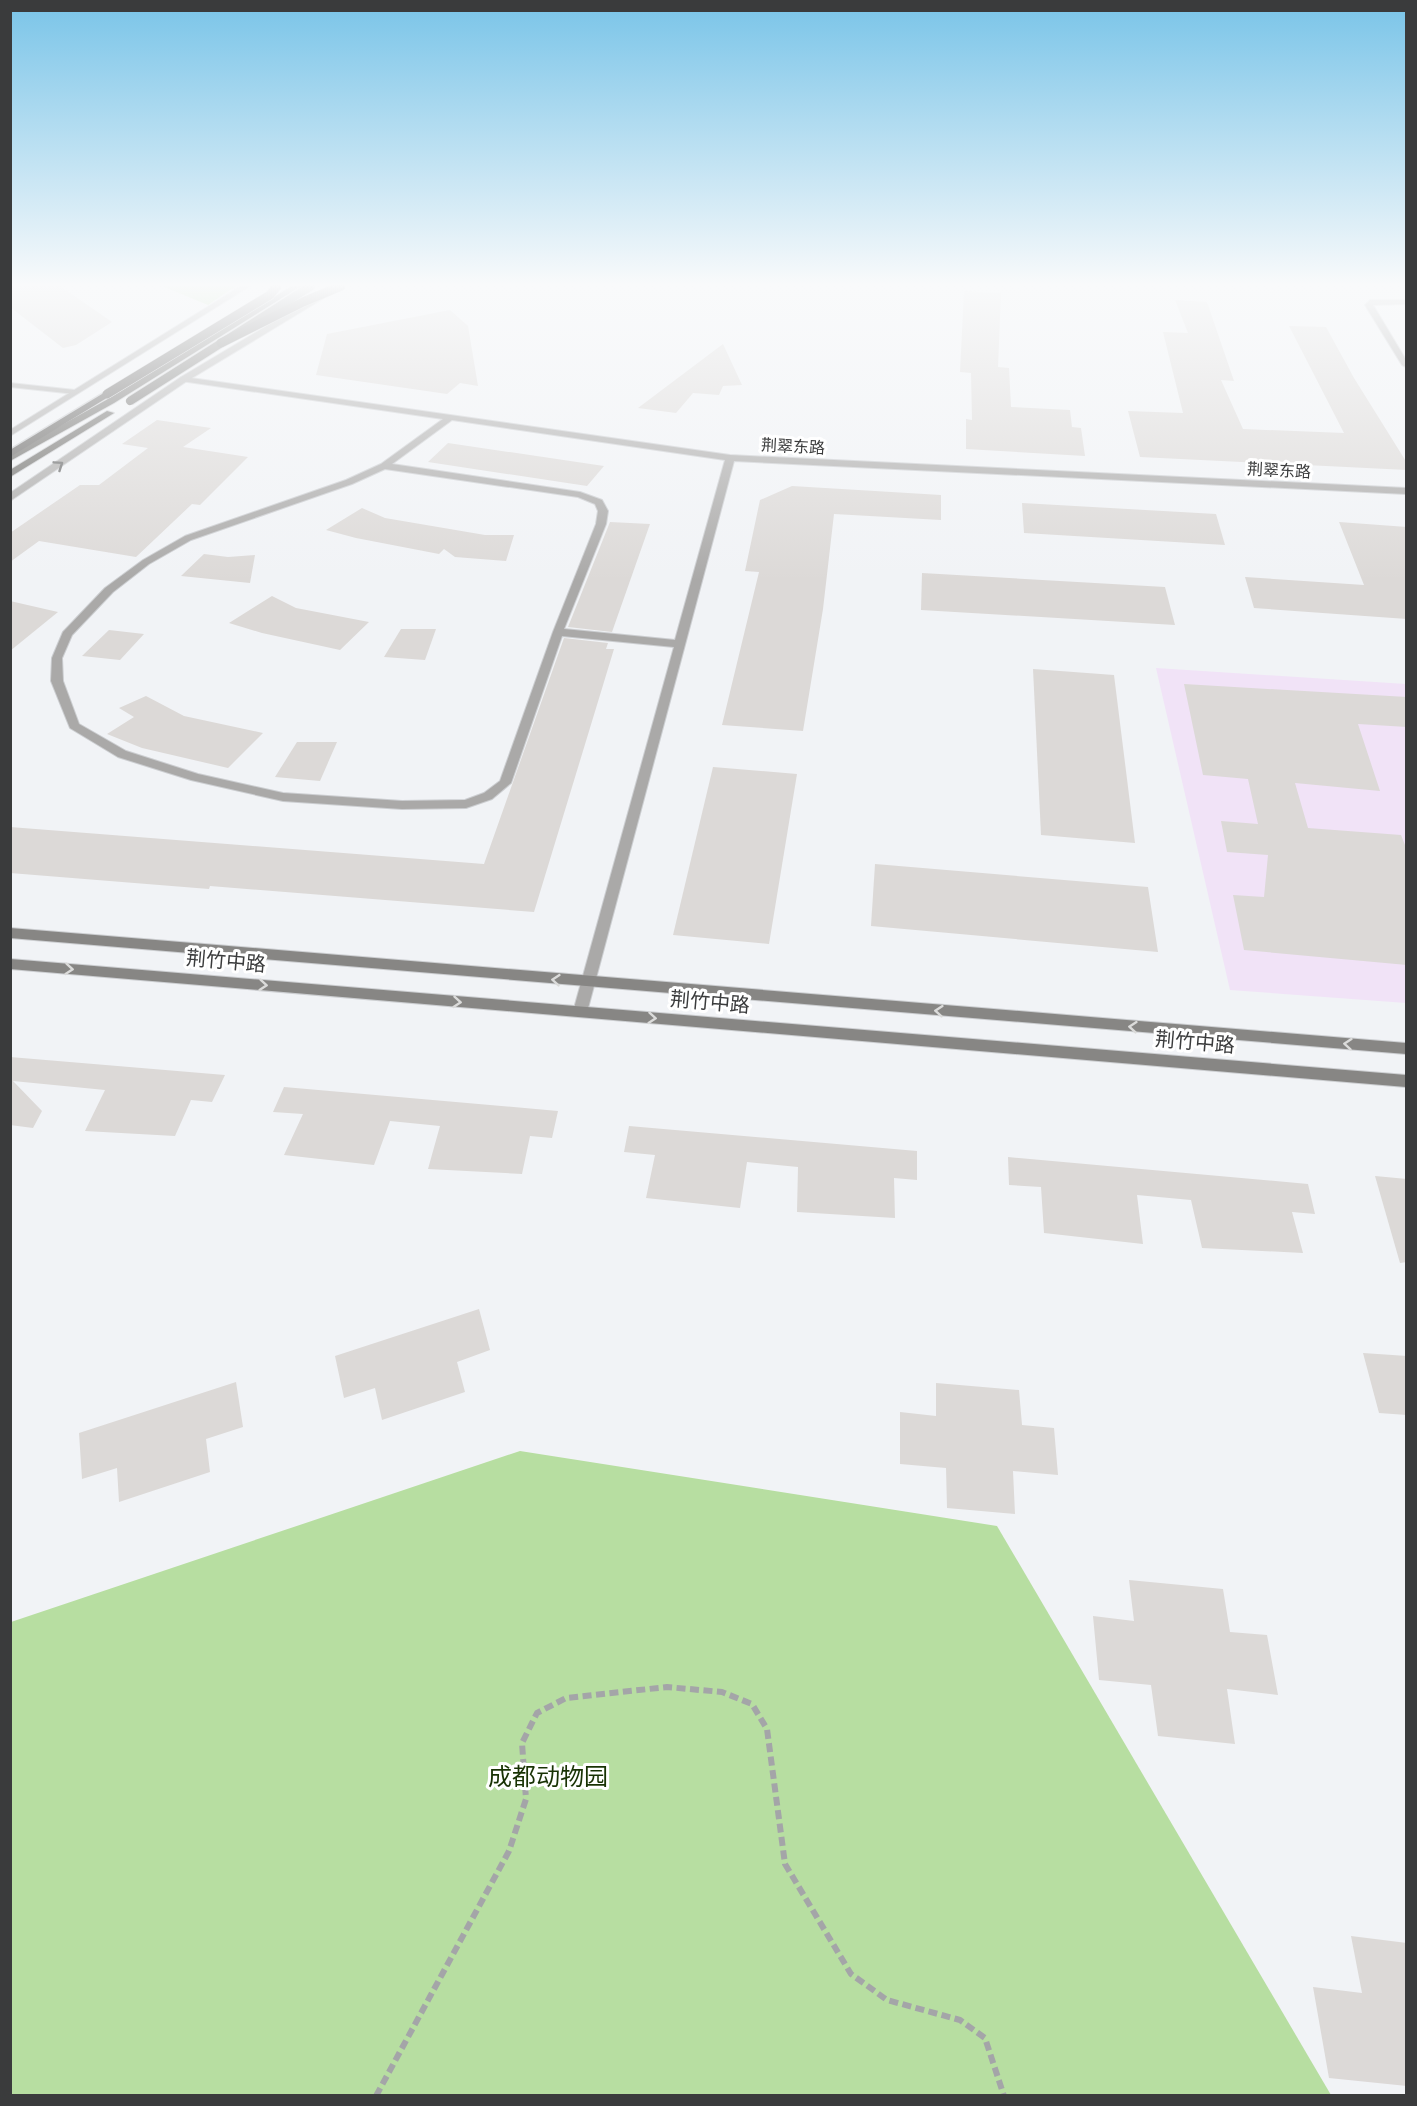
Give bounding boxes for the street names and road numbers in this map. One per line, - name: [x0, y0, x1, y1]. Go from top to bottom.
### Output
- street label: 荆翠东路: [761, 434, 825, 457]
- street label: 荆翠东路: [1247, 458, 1311, 481]
- street label: 荆竹中路: [185, 945, 267, 975]
- street label: 荆竹中路: [669, 986, 751, 1016]
- street label: 荆竹中路: [1154, 1026, 1236, 1056]

